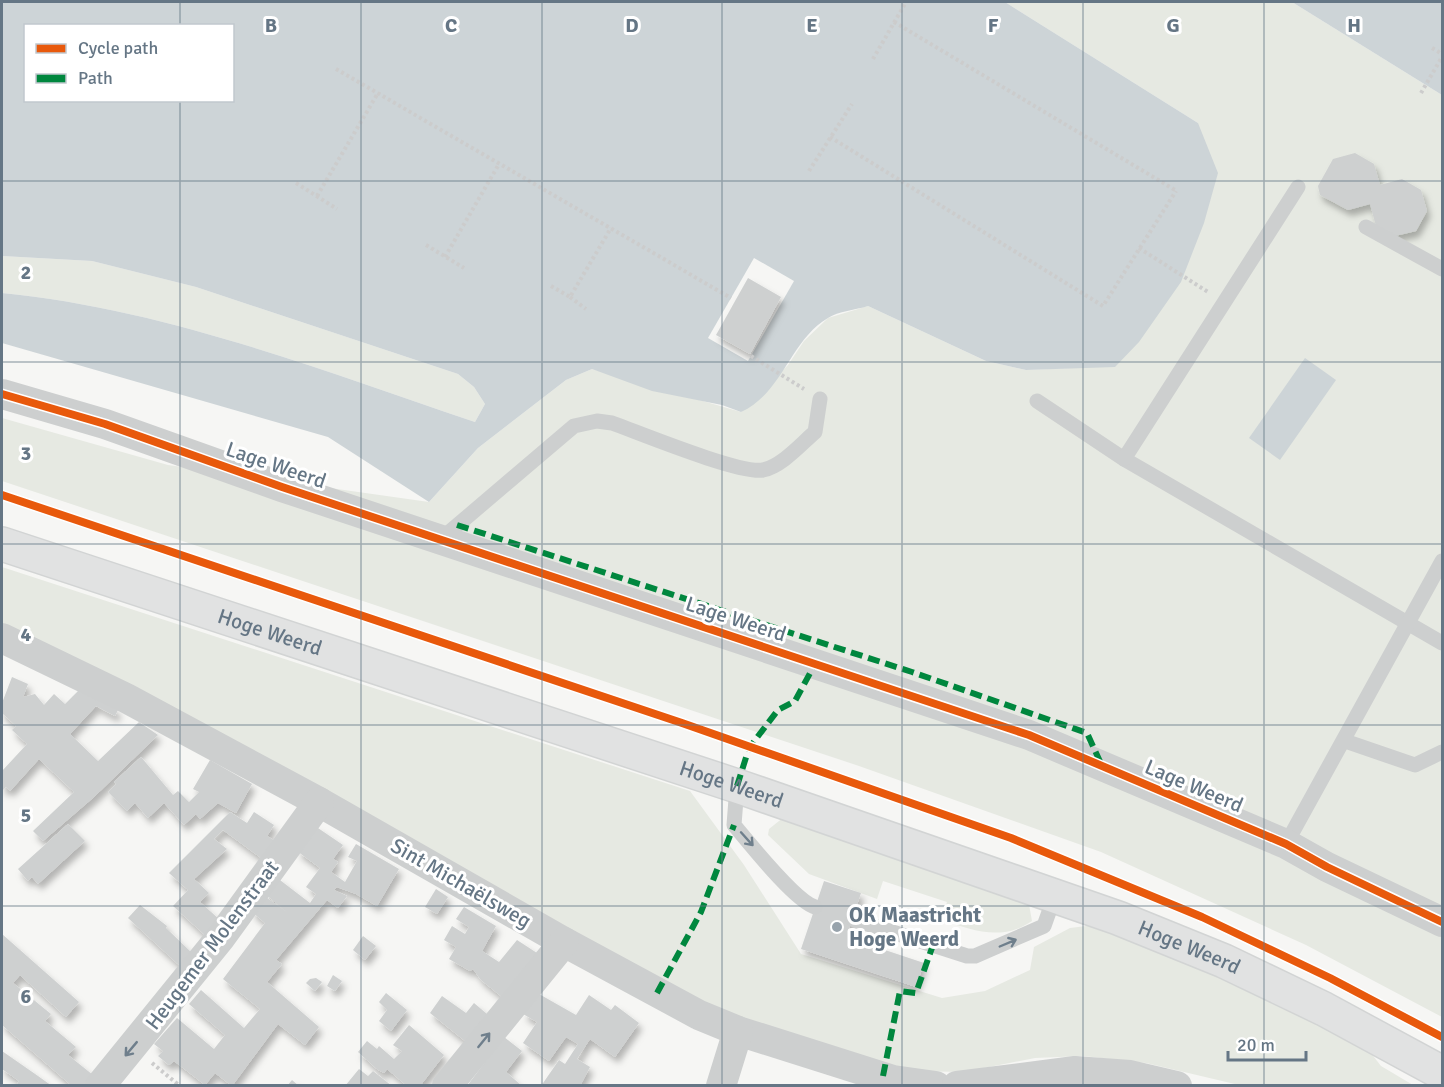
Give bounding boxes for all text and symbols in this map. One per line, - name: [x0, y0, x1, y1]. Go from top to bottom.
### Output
- text: B: [265, 13, 277, 38]
- text: C: [445, 13, 457, 38]
- text: D: [625, 13, 639, 38]
- text: E: [806, 13, 818, 38]
- text: F: [988, 13, 999, 38]
- text: G: [1166, 13, 1180, 38]
- text: H: [1347, 13, 1361, 38]
- legend: [24, 24, 234, 102]
- text: Cycle path: [78, 37, 158, 59]
- text: Path: [78, 67, 113, 89]
- text: 2: [21, 260, 31, 285]
- street label: Lage Weerd: [222, 436, 330, 494]
- text: 3: [21, 441, 31, 466]
- street label: Lage Weerd: [682, 591, 790, 647]
- street label: Hoge Weerd: [214, 603, 325, 661]
- text: 4: [21, 622, 32, 647]
- street label: Lage Weerd: [1141, 754, 1247, 818]
- street label: Hoge Weerd: [676, 755, 787, 814]
- text: 5: [21, 803, 31, 828]
- street label: Sint Michaëlsweg: [386, 832, 536, 934]
- one-way arrow: [740, 832, 754, 847]
- street label: Heugemer Molenstraat: [140, 855, 284, 1035]
- place label: OK Maastricht Hoge Weerd: [849, 902, 981, 952]
- street label: Hoge Weerd: [1134, 915, 1245, 980]
- marker: OK Maastricht Hoge Weerd: [830, 920, 844, 934]
- one-way arrow: [998, 937, 1016, 948]
- text: 6: [21, 984, 32, 1009]
- scale bar: [1228, 1024, 1306, 1062]
- one-way arrow: [477, 1032, 490, 1048]
- text: 20 m: [1237, 1034, 1275, 1056]
- one-way arrow: [125, 1041, 138, 1057]

